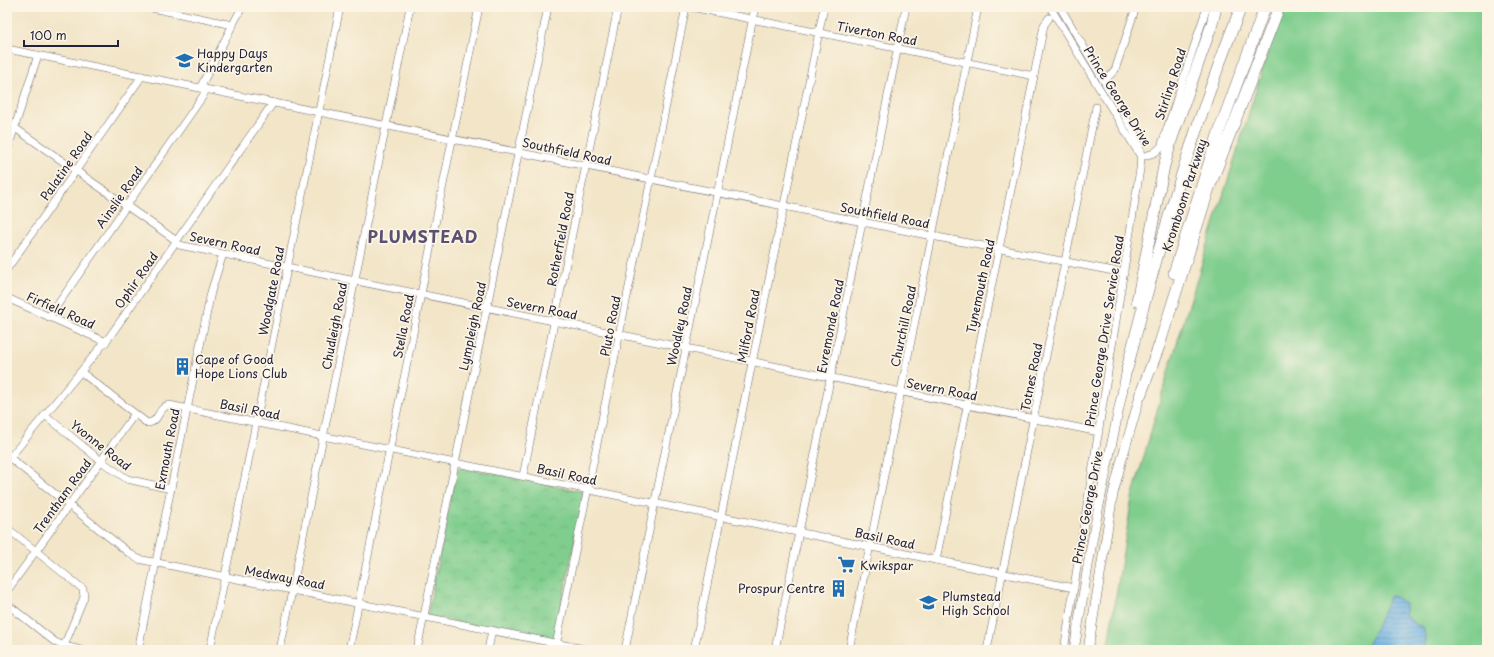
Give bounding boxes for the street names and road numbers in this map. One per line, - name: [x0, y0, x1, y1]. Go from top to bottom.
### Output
- street label: Tiverton Road: [835, 16, 919, 50]
- street label: Prince George Drive: [1080, 42, 1156, 150]
- street label: Stirling Road: [1150, 46, 1190, 122]
- street label: Palatine Road: [36, 128, 96, 204]
- street label: Southfield Road: [521, 133, 613, 169]
- street label: Kromboom Parkway: [1157, 136, 1211, 254]
- street label: Ainslie Road: [91, 163, 147, 231]
- street label: Rotherfield Road: [542, 190, 578, 288]
- street label: Southfield Road: [839, 197, 931, 233]
- street label: Severn Road: [188, 227, 262, 259]
- street label: Prince George Drive Service Road: [1080, 234, 1128, 428]
- street label: Tynemouth Road: [961, 237, 999, 335]
- street label: Woodgate Road: [254, 245, 288, 337]
- street label: Ophir Road: [110, 248, 162, 312]
- street label: Evremonde Road: [812, 277, 848, 375]
- street label: Lympleigh Road: [454, 280, 490, 372]
- street label: Chudleigh Road: [317, 281, 351, 371]
- street label: Churchill Road: [886, 283, 920, 369]
- street label: Woodley Road: [662, 285, 696, 367]
- street label: Firfield Road: [24, 287, 98, 333]
- street label: Milford Road: [732, 288, 764, 364]
- street label: Stella Road: [388, 292, 418, 360]
- street label: Severn Road: [505, 292, 579, 324]
- street label: Pluto Road: [595, 294, 625, 358]
- street label: Totnes Road: [1016, 341, 1046, 413]
- street label: Severn Road: [905, 373, 979, 405]
- street label: Basil Road: [218, 394, 282, 424]
- street label: Exmouth Road: [150, 407, 184, 491]
- street label: Yvonne Road: [67, 415, 135, 475]
- street label: Prince George Drive: [1067, 449, 1107, 565]
- street label: Trentham Road: [29, 455, 95, 537]
- street label: Basil Road: [535, 459, 599, 489]
- street label: Basil Road: [853, 523, 917, 553]
- street label: Medway Road: [243, 560, 327, 594]

